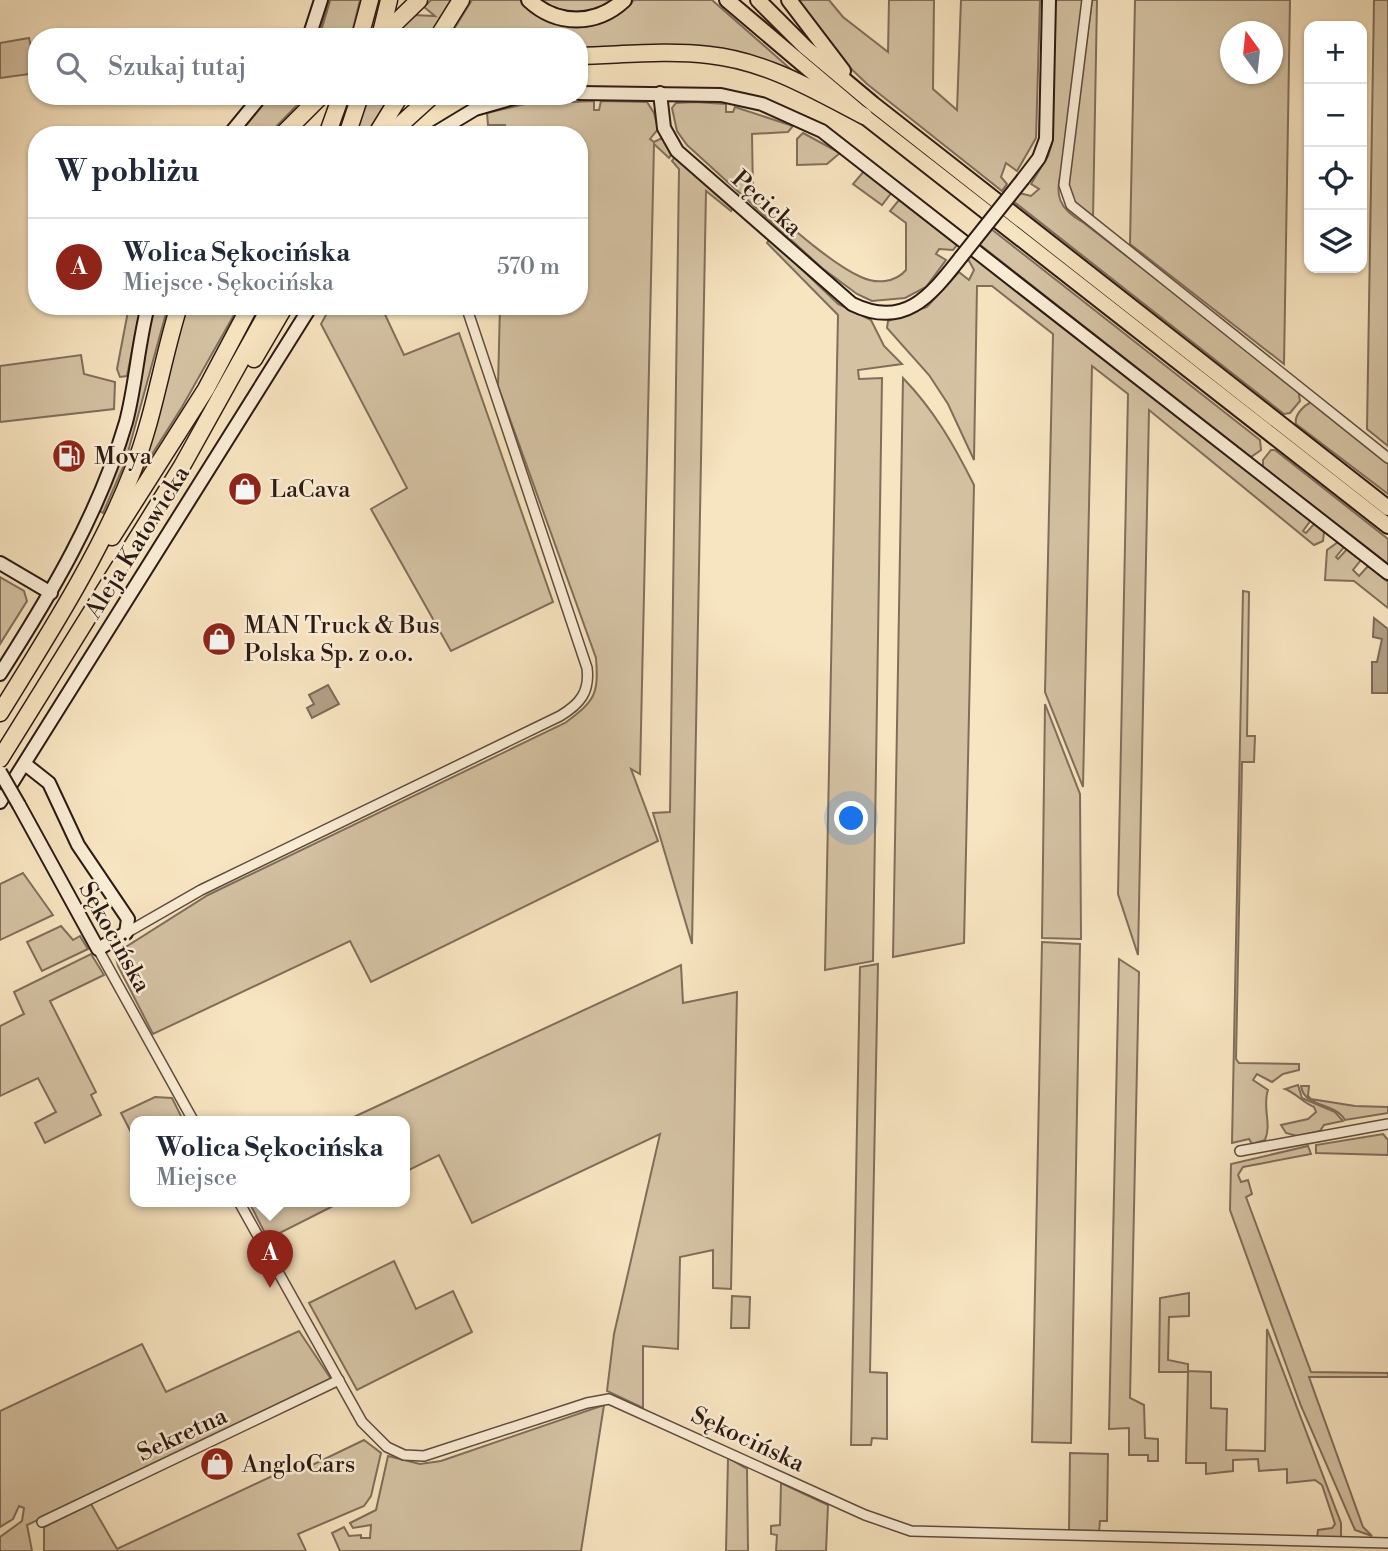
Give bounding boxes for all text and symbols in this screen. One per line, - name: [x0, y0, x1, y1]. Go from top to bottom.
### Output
- north arrow: [1220, 21, 1283, 84]
- map controls: [1304, 21, 1367, 273]
- button: +: [1304, 21, 1367, 84]
- search box: [28, 28, 588, 105]
- icon: search: [52, 48, 90, 86]
- text: Szukaj tutaj: [108, 51, 247, 83]
- button: −: [1304, 84, 1367, 147]
- button: locate: [1304, 147, 1367, 210]
- text: W pobliżu: [56, 153, 199, 191]
- street label: Pęcicka: [725, 164, 808, 244]
- button: layers: [1304, 210, 1367, 273]
- text: Wolica Sękocińska: [123, 237, 350, 269]
- text: A: [71, 253, 87, 281]
- text: 570 m: [497, 253, 560, 281]
- text: Miejsce · Sękocińska: [123, 269, 334, 297]
- fuel station icon: Moya: [50, 437, 88, 475]
- place label: Moya: [94, 442, 153, 472]
- street label: Aleja Katowicka: [78, 460, 197, 625]
- shop icon: LaCava: [226, 470, 264, 508]
- place label: LaCava: [270, 475, 351, 505]
- place label: MAN Truck & Bus Polska Sp. z o.o.: [244, 611, 440, 669]
- shop icon: MAN Truck & Bus Polska Sp. z o.o.: [200, 620, 238, 658]
- your location: [834, 801, 868, 835]
- street label: Sękocińska: [71, 877, 157, 999]
- popup: [130, 1116, 410, 1207]
- text: Wolica Sękocińska: [156, 1132, 384, 1164]
- text: Miejsce: [156, 1164, 237, 1192]
- pin: A: [247, 1230, 293, 1288]
- street label: Sekretna: [133, 1401, 233, 1469]
- street label: Sękocińska: [686, 1401, 810, 1480]
- shop icon: AngloCars: [198, 1445, 236, 1483]
- place label: AngloCars: [241, 1450, 355, 1480]

